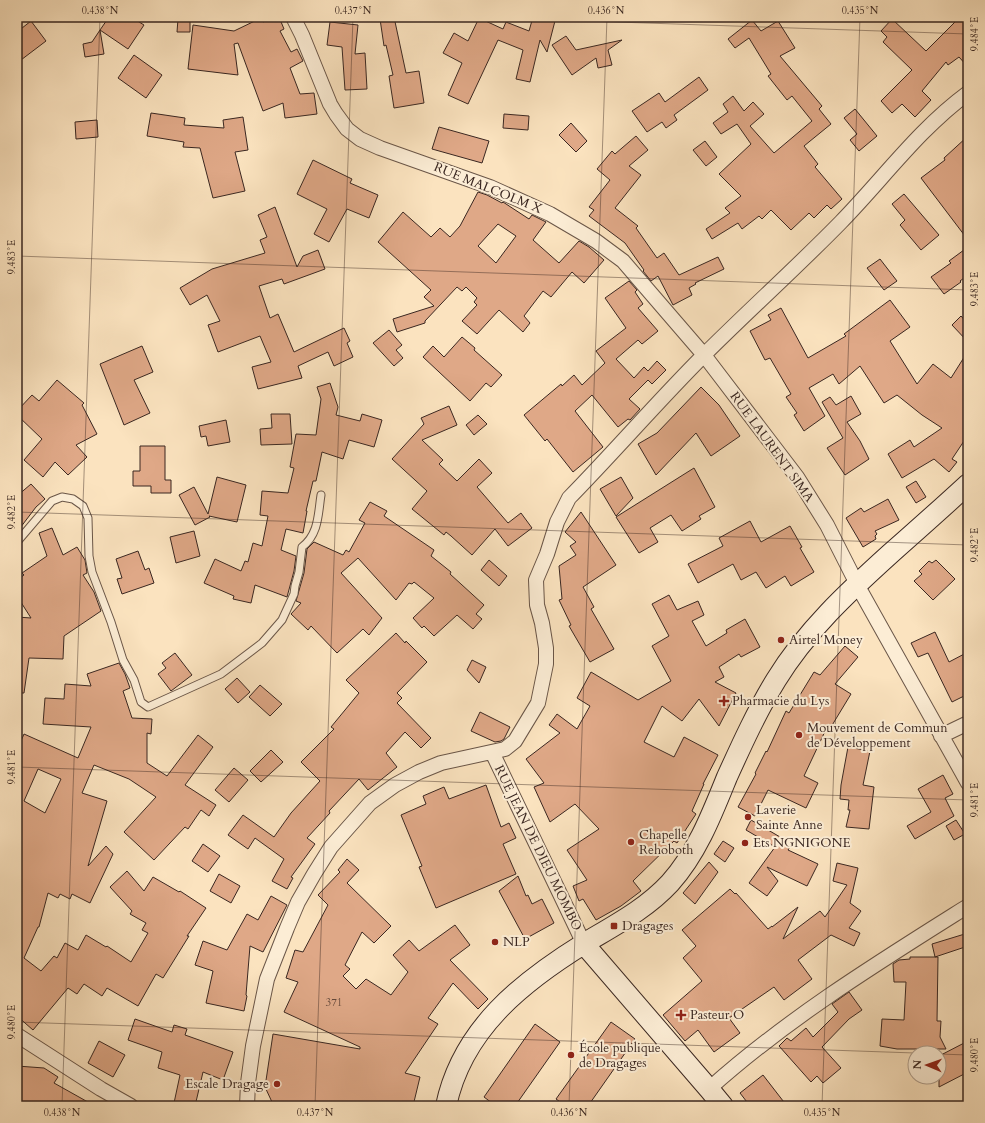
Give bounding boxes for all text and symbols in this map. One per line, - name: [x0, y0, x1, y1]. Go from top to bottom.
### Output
- text: 0.438°N: [82, 4, 119, 18]
- text: 0.437°N: [335, 4, 372, 18]
- text: 0.436°N: [588, 4, 625, 18]
- text: 0.435°N: [842, 4, 879, 18]
- text: 9.484°E: [968, 17, 982, 51]
- street label: RUE MALCOLM X: [431, 158, 546, 218]
- text: 9.483°E: [5, 240, 19, 274]
- text: 9.483°E: [968, 272, 982, 306]
- street label: RUE LAURENT SIMA: [726, 388, 819, 506]
- text: 9.482°E: [5, 495, 19, 529]
- text: 9.482°E: [968, 528, 982, 562]
- place label: Airtel Money: [789, 631, 863, 649]
- marker: Airtel Money: [776, 635, 786, 645]
- place label: Pharmacie du Lys: [732, 692, 829, 710]
- marker: Pharmacie du Lys: [719, 696, 729, 706]
- place label: Mouvement de Commun de Développement: [807, 719, 948, 752]
- marker: Mouvement de Commun de Développement: [794, 730, 804, 740]
- text: 9.481°E: [5, 750, 19, 784]
- street label: RUE JEAN DE DIEU MOMBO: [490, 762, 586, 934]
- text: 9.481°E: [968, 783, 982, 817]
- place label: Laverie Sainte Anne: [756, 801, 823, 834]
- marker: Laverie Sainte Anne: [743, 812, 753, 822]
- place label: Chapelle Rehoboth: [639, 826, 693, 859]
- place label: Ets NGNIGONE: [753, 834, 851, 852]
- marker: Chapelle Rehoboth: [626, 837, 636, 847]
- marker: Ets NGNIGONE: [740, 838, 750, 848]
- place label: Dragages: [622, 917, 673, 935]
- marker: Dragages: [609, 921, 619, 931]
- place label: NLP: [503, 933, 530, 951]
- marker: NLP: [490, 937, 500, 947]
- house number: 371: [326, 995, 342, 1010]
- text: 9.480°E: [5, 1005, 19, 1039]
- place label: Pasteur O: [690, 1006, 744, 1024]
- marker: Pasteur O: [675, 1009, 687, 1021]
- text: 9.480°E: [968, 1038, 982, 1072]
- place label: École publique de Dragages: [579, 1039, 661, 1072]
- north arrow: [907, 1045, 947, 1085]
- marker: École publique de Dragages: [566, 1050, 576, 1060]
- text: N: [910, 1059, 925, 1070]
- place label: Escale Dragage: [185, 1075, 269, 1093]
- marker: Escale Dragage: [272, 1079, 282, 1089]
- text: 0.438°N: [44, 1106, 81, 1120]
- text: 0.437°N: [297, 1106, 334, 1120]
- text: 0.436°N: [551, 1106, 588, 1120]
- text: 0.435°N: [804, 1106, 841, 1120]

